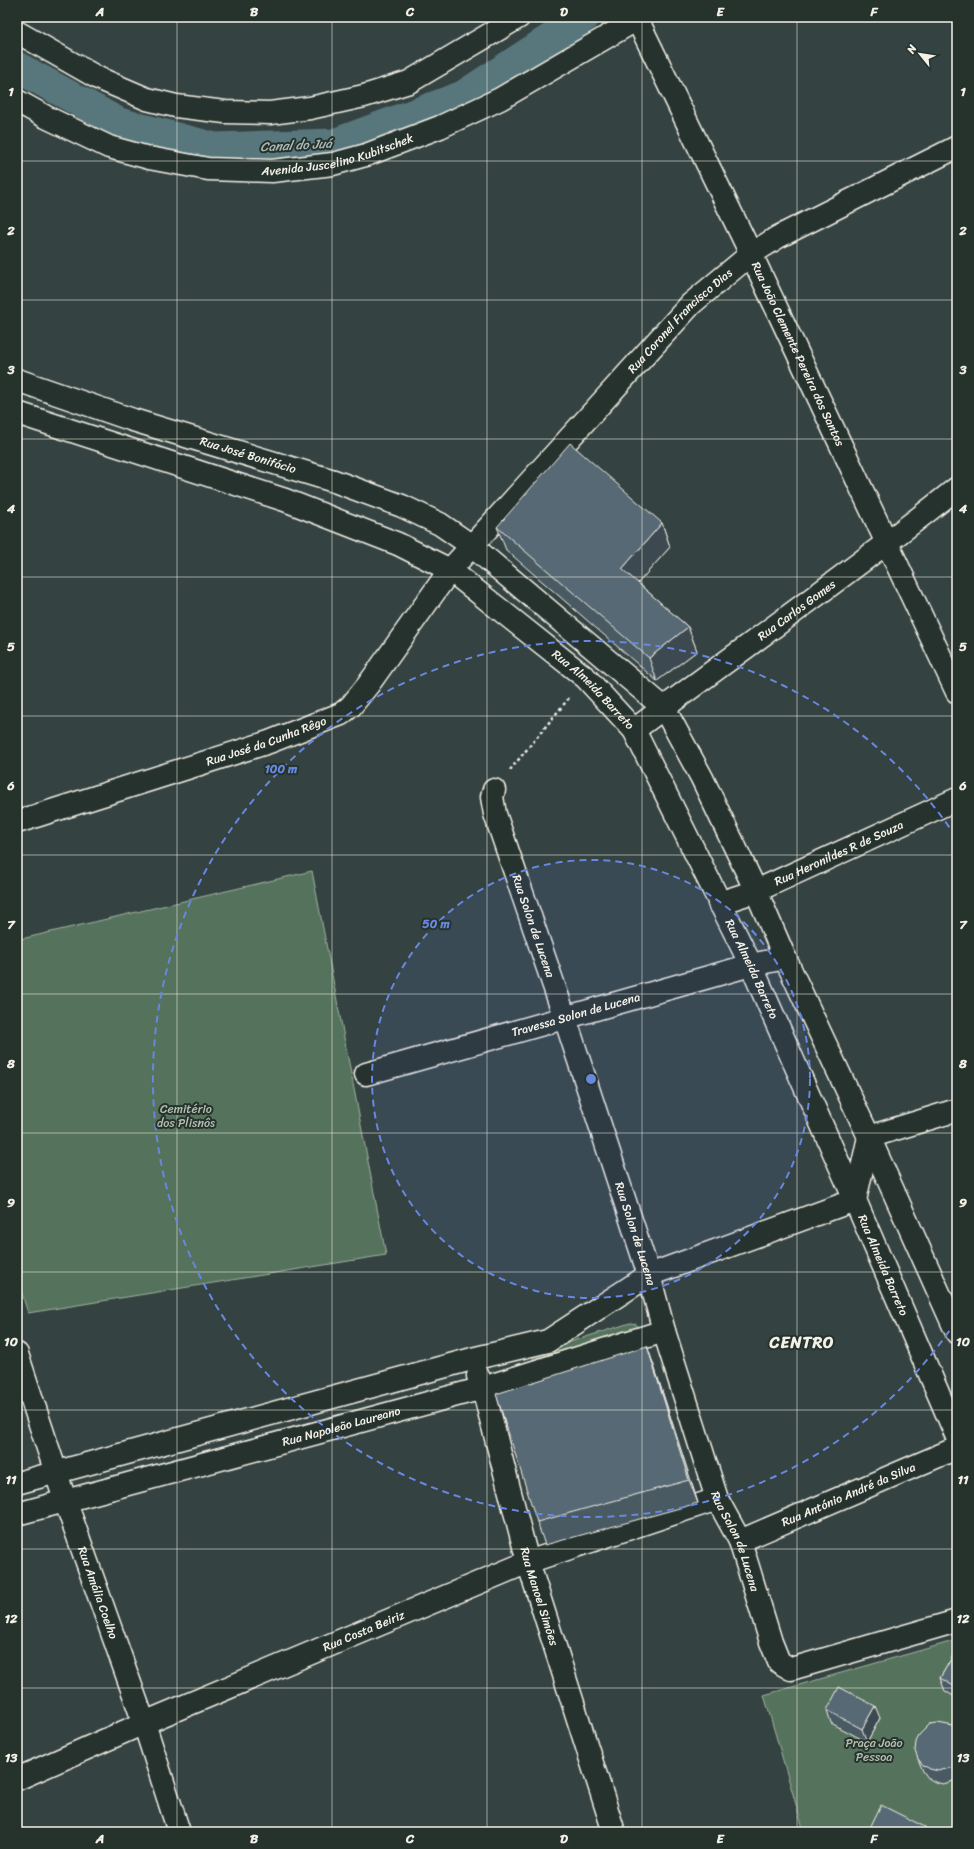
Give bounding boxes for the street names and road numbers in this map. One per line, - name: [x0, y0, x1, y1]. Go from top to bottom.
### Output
- street label: Avenida Juscelino Kubitschek: [260, 127, 417, 182]
- street label: Rua João Clemente Pereira dos Santos: [745, 258, 851, 451]
- street label: Rua Coronel Francisco Dias: [622, 263, 738, 379]
- street label: Rua José Bonifácio: [197, 430, 299, 480]
- street label: Rua Carlos Gomes: [753, 573, 841, 647]
- street label: Rua Almeida Barreto: [547, 644, 640, 735]
- street label: Rua José da Cunha Rêgo: [203, 710, 330, 772]
- street label: Rua Heronildes R de Souza: [771, 814, 907, 892]
- street label: Rua Solon de Lucena: [506, 871, 562, 982]
- street label: Rua Almeida Barreto: [719, 915, 785, 1023]
- street label: Travessa Solon de Lucena: [509, 986, 643, 1043]
- street label: Rua Solon de Lucena: [608, 1179, 663, 1289]
- street label: Rua Almeida Barreto: [851, 1211, 915, 1319]
- street label: Rua Napoleão Laureano: [280, 1400, 403, 1453]
- street label: Rua António André da Silva: [778, 1456, 919, 1533]
- street label: Rua Solon de Lucena: [704, 1488, 766, 1595]
- street label: Rua Amália Coelho: [71, 1543, 124, 1642]
- street label: Rua Manoel Simões: [514, 1545, 565, 1649]
- street label: Rua Costa Beiriz: [319, 1604, 409, 1658]

